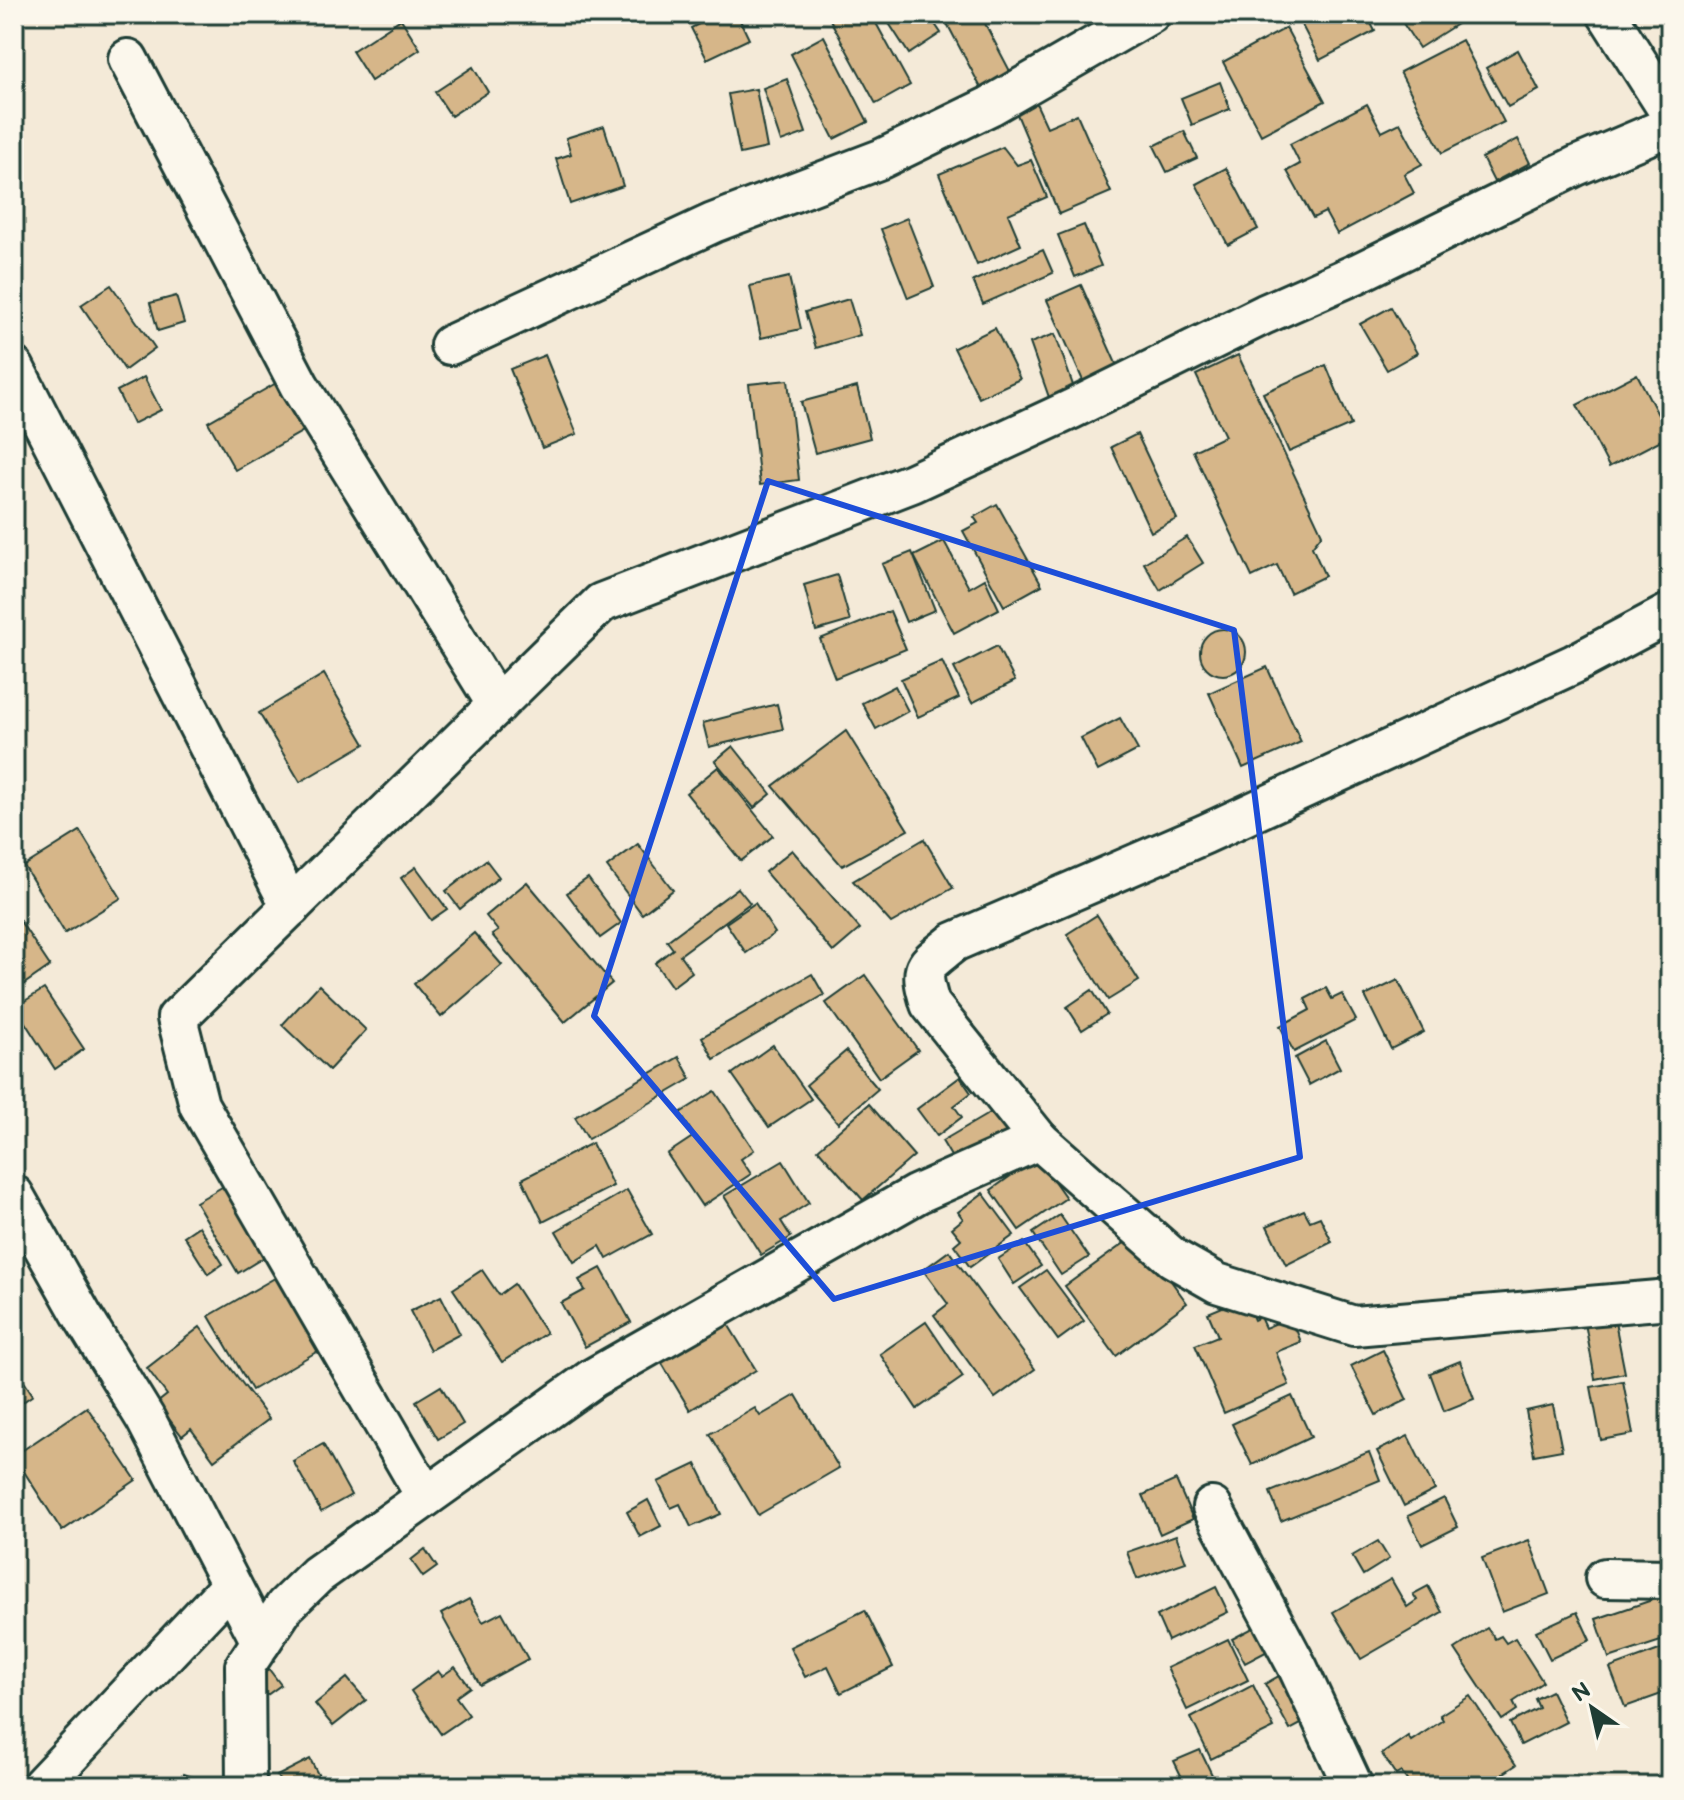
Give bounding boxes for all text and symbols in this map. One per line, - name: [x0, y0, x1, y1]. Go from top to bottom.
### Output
- north arrow: [1552, 1668, 1632, 1748]
- text: N: [1567, 1677, 1596, 1708]

